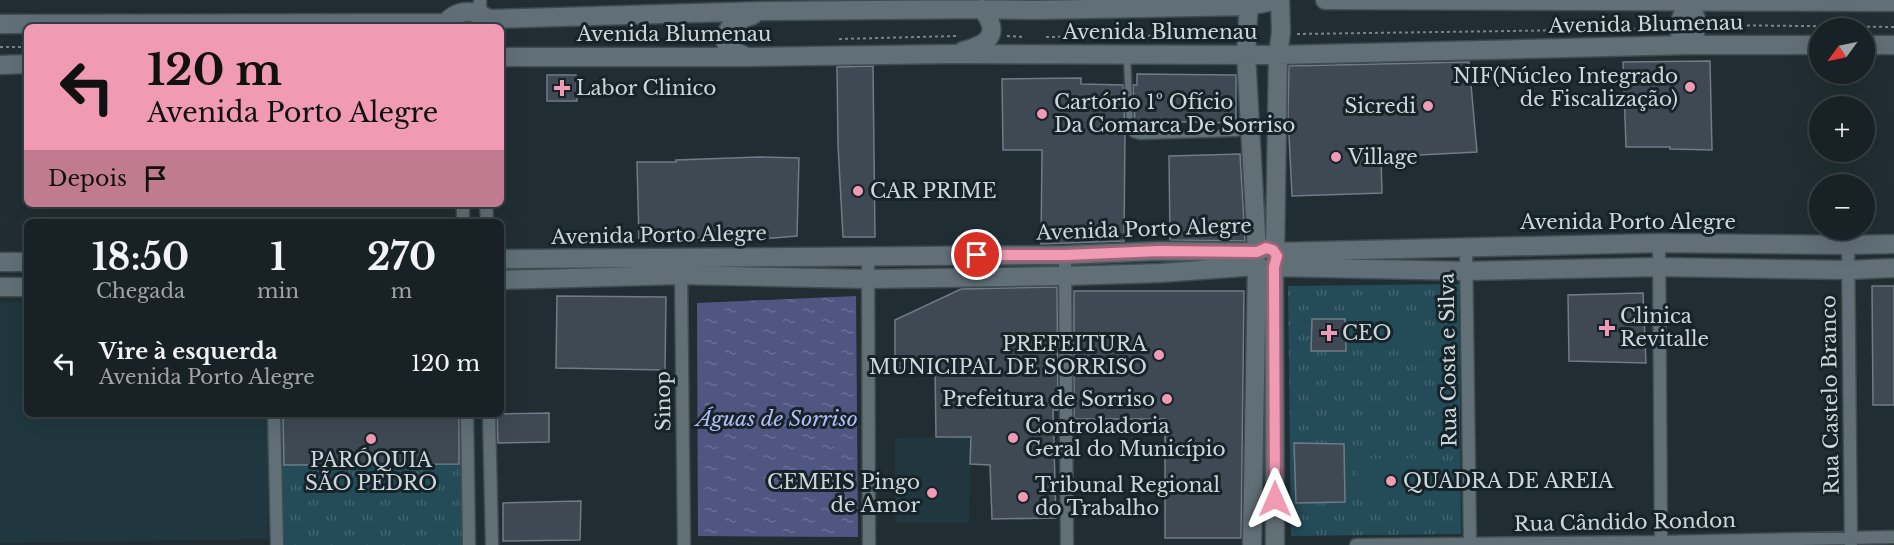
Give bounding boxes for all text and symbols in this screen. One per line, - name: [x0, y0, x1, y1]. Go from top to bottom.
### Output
- street label: Avenida Blumenau: [1547, 10, 1744, 38]
- north arrow: [1809, 18, 1875, 84]
- map controls: [1809, 18, 1875, 240]
- street label: Avenida Blumenau: [1062, 20, 1257, 44]
- street label: Avenida Blumenau: [576, 22, 771, 46]
- text: 120 m: [147, 44, 282, 96]
- icon: left: [48, 48, 126, 126]
- place label: NIF(Núcleo Integrado de Fiscalização): [1453, 64, 1678, 111]
- place label: Labor Clinico: [576, 76, 716, 100]
- marker: Labor Clinico: [553, 79, 571, 97]
- marker: NIF(Núcleo Integrado de Fiscalização): [1683, 80, 1697, 94]
- place label: Cartório 1º Ofício Da Comarca De Sorriso: [1054, 90, 1295, 137]
- place label: Sicredi: [1344, 94, 1416, 118]
- text: Avenida Porto Alegre: [147, 96, 438, 129]
- button: +: [1809, 96, 1875, 162]
- marker: Sicredi: [1421, 99, 1435, 113]
- marker: Cartório 1º Ofício Da Comarca De Sorriso: [1035, 107, 1049, 121]
- place label: Village: [1347, 145, 1418, 169]
- marker: Village: [1329, 150, 1343, 164]
- icon: arrive: [139, 162, 172, 195]
- text: Depois: [48, 165, 127, 192]
- button: −: [1809, 174, 1875, 240]
- place label: CAR PRIME: [870, 179, 996, 203]
- marker: CAR PRIME: [851, 184, 865, 198]
- street label: Avenida Porto Alegre: [1519, 210, 1736, 234]
- street label: Avenida Porto Alegre: [1035, 213, 1252, 245]
- street label: Avenida Porto Alegre: [550, 221, 767, 249]
- pin: [951, 229, 1002, 280]
- text: 18:50: [92, 235, 189, 280]
- text: 1: [270, 235, 286, 280]
- text: 270: [367, 235, 436, 280]
- icon: arrive: [960, 238, 993, 271]
- street label: Rua Costa e Silva: [1434, 272, 1462, 447]
- text: Chegada: [96, 279, 185, 303]
- text: min: [257, 279, 299, 303]
- text: m: [391, 279, 412, 303]
- street label: Rua Castelo Branco: [1816, 295, 1844, 495]
- place label: Clinica Revitalle: [1620, 304, 1709, 351]
- marker: Clinica Revitalle: [1598, 319, 1616, 337]
- place label: CEO: [1342, 321, 1391, 345]
- marker: CEO: [1320, 324, 1338, 342]
- place label: PREFEITURA MUNICIPAL DE SORRISO: [869, 332, 1148, 379]
- text: Vire à esquerda: [99, 338, 278, 365]
- icon: left: [48, 347, 81, 380]
- marker: PREFEITURA MUNICIPAL DE SORRISO: [1152, 348, 1166, 362]
- text: 120 m: [411, 350, 480, 377]
- text: Avenida Porto Alegre: [99, 365, 315, 389]
- street label: Sinop: [650, 371, 676, 431]
- place label: Prefeitura de Sorriso: [942, 387, 1155, 411]
- marker: Prefeitura de Sorriso: [1160, 392, 1174, 406]
- water label: Águas de Sorriso: [693, 406, 858, 432]
- place label: Controladoria Geral do Município: [1025, 414, 1225, 461]
- marker: Controladoria Geral do Município: [1006, 431, 1020, 445]
- marker: PARÓQUIA SÃO PEDRO: [364, 432, 378, 446]
- place label: PARÓQUIA SÃO PEDRO: [305, 447, 437, 495]
- position arrow: [1243, 467, 1307, 531]
- place label: QUADRA DE AREIA: [1403, 469, 1614, 493]
- place label: CEMEIS Pingo de Amor: [767, 470, 920, 517]
- place label: Tribunal Regional do Trabalho: [1035, 473, 1220, 520]
- marker: QUADRA DE AREIA: [1384, 474, 1398, 488]
- marker: CEMEIS Pingo de Amor: [925, 486, 939, 500]
- marker: Tribunal Regional do Trabalho: [1016, 490, 1030, 504]
- street label: Rua Cândido Rondon: [1514, 508, 1736, 536]

